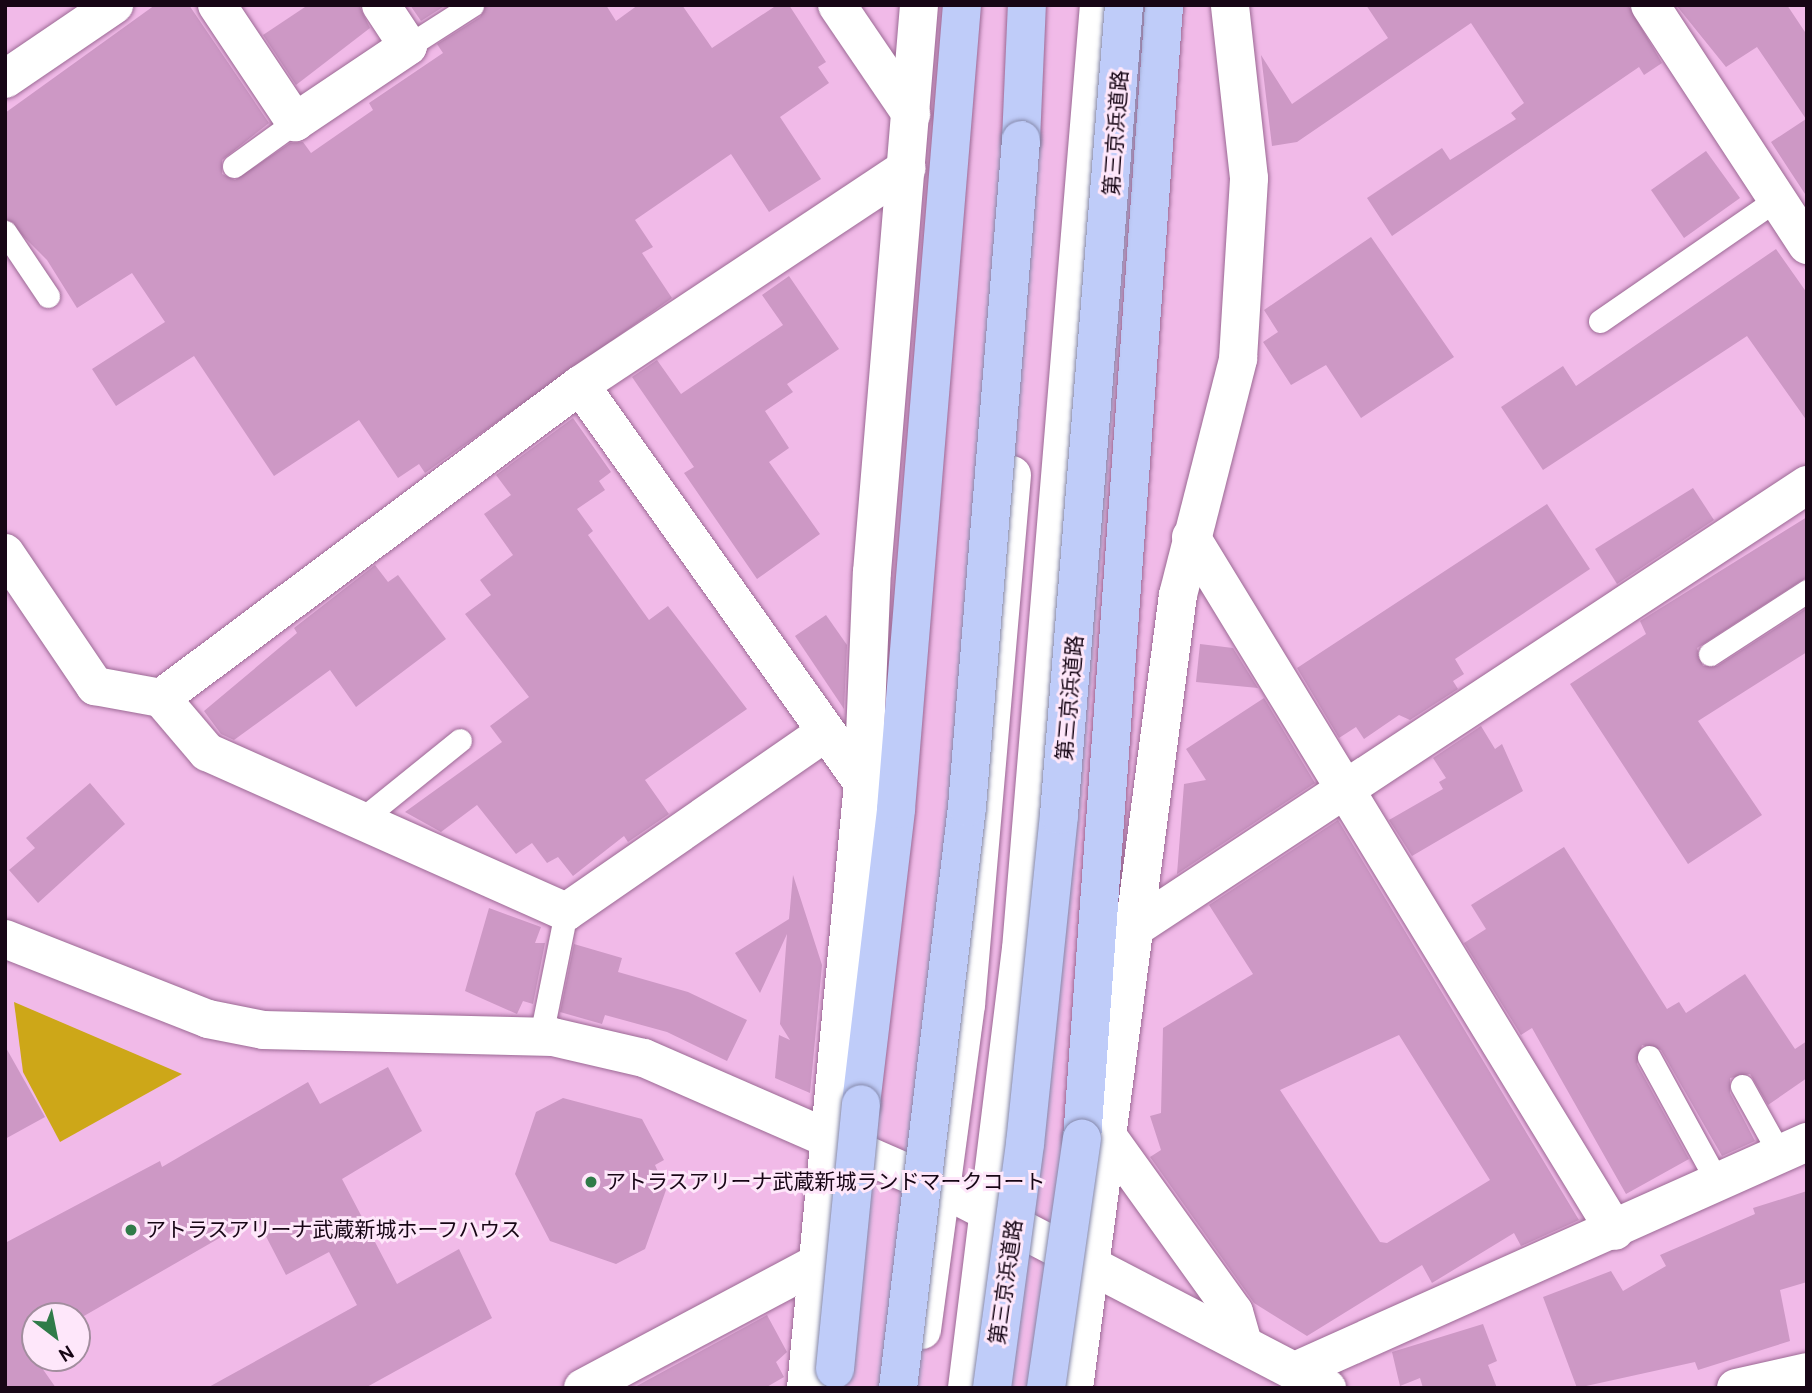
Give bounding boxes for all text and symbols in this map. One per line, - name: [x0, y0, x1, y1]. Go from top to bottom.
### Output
- street label: 第三京浜道路: [1099, 69, 1133, 197]
- street label: 第三京浜道路: [1052, 634, 1088, 762]
- place label: アトラスアリーナ武蔵新城ランドマークコート: [605, 1169, 1046, 1195]
- marker: アトラスアリーナ武蔵新城ランドマークコート: [583, 1174, 599, 1190]
- place label: アトラスアリーナ武蔵新城ホーフハウス: [145, 1217, 523, 1243]
- street label: 第三京浜道路: [985, 1218, 1027, 1346]
- marker: アトラスアリーナ武蔵新城ホーフハウス: [123, 1222, 139, 1238]
- north arrow: [21, 1302, 91, 1372]
- text: N: [55, 1340, 78, 1367]

